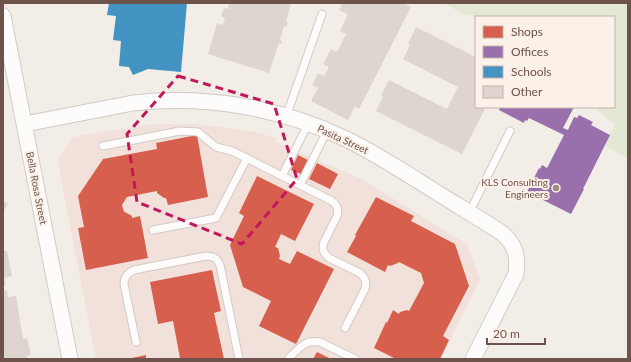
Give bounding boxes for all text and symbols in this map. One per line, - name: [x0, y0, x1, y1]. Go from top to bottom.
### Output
- legend: [475, 16, 615, 108]
- text: Shops: [511, 24, 543, 39]
- text: Offices: [511, 44, 548, 59]
- text: Schools: [511, 64, 552, 79]
- text: Other: [511, 84, 543, 99]
- street label: Pasita Street: [316, 122, 371, 156]
- street label: Bella Rosa Street: [24, 151, 50, 226]
- place label: KLS Consulting Engineers: [481, 176, 548, 200]
- marker: KLS Consulting Engineers: [551, 183, 561, 193]
- scale bar: [487, 320, 545, 346]
- text: 20 m: [493, 326, 520, 341]

